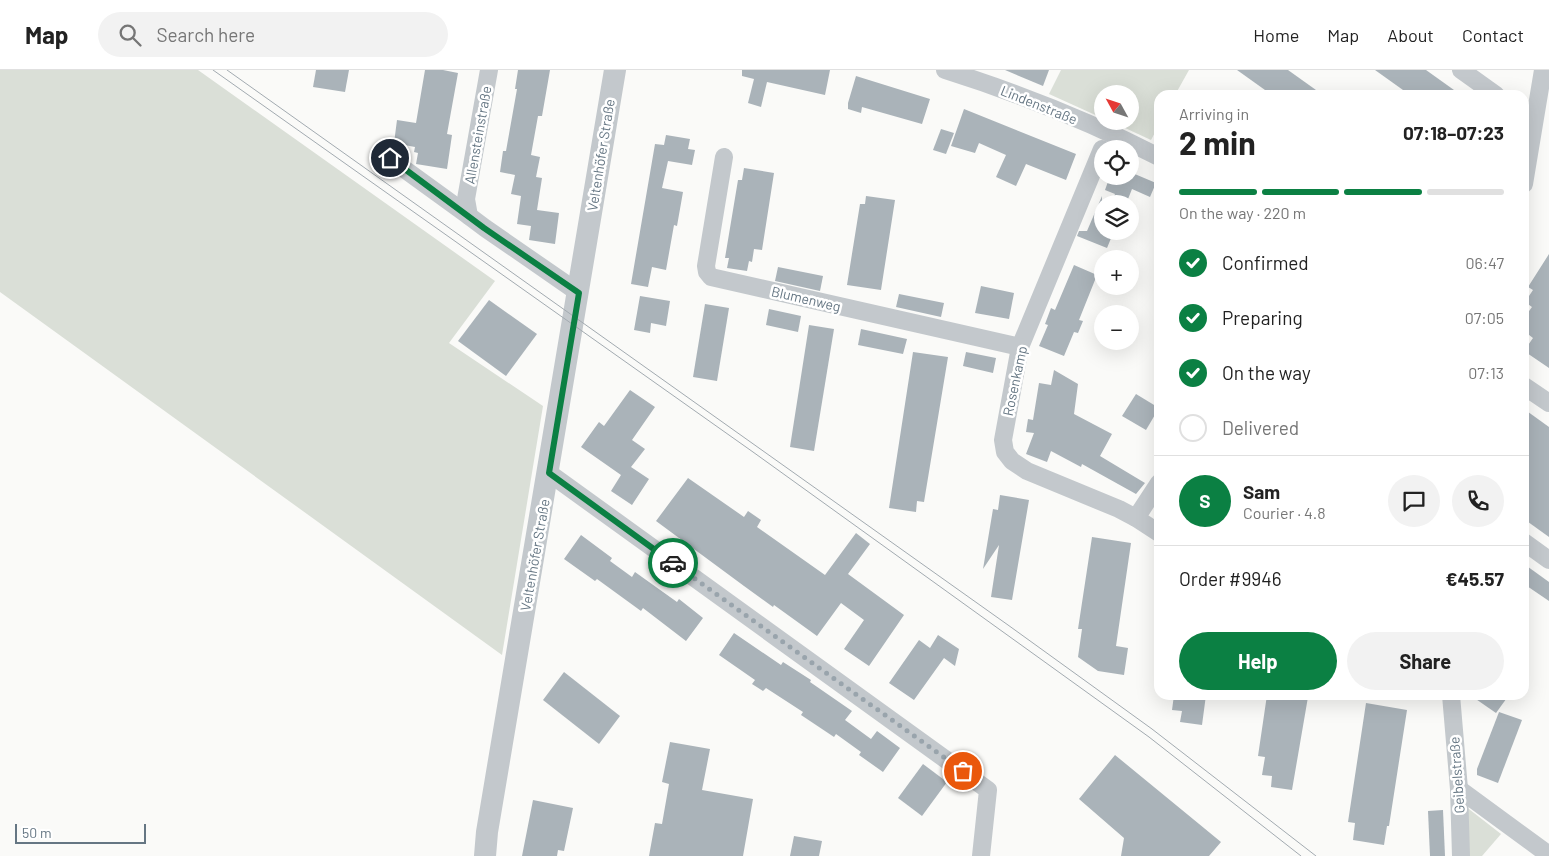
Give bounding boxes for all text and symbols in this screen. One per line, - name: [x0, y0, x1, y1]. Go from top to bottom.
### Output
- search box: [98, 12, 448, 57]
- text: Map: [25, 20, 68, 49]
- icon: search: [116, 21, 144, 49]
- text: Search here: [156, 23, 255, 46]
- text: Home: [1253, 24, 1299, 46]
- text: Map: [1327, 24, 1359, 46]
- text: About: [1387, 24, 1434, 46]
- text: Contact: [1462, 24, 1524, 46]
- street label: Lindenstraße: [998, 81, 1080, 128]
- street label: Allensteinstraße: [461, 84, 495, 185]
- north arrow: [1094, 85, 1139, 130]
- map controls: [1094, 85, 1139, 350]
- street label: Veltenhöfer Straße: [583, 98, 618, 212]
- text: Arriving in: [1179, 104, 1249, 123]
- text: 07:18–07:23: [1403, 121, 1504, 144]
- text: 2 min: [1179, 123, 1256, 161]
- pin: [369, 137, 411, 179]
- button: locate: [1094, 140, 1139, 185]
- icon: home: [376, 144, 404, 172]
- button: layers: [1094, 195, 1139, 240]
- text: On the way · 220 m: [1179, 203, 1306, 222]
- icon: check: [1179, 249, 1207, 277]
- button: +: [1094, 250, 1139, 295]
- text: Confirmed: [1222, 251, 1309, 274]
- text: 06:47: [1465, 253, 1504, 272]
- street label: Blumenweg: [770, 282, 842, 315]
- icon: check: [1179, 304, 1207, 332]
- button: −: [1094, 305, 1139, 350]
- text: Preparing: [1222, 306, 1303, 329]
- text: 07:05: [1465, 308, 1504, 327]
- street label: Rosenkamp: [999, 344, 1030, 418]
- icon: check: [1179, 359, 1207, 387]
- text: On the way: [1222, 361, 1311, 384]
- text: 07:13: [1468, 363, 1504, 382]
- text: Delivered: [1222, 416, 1299, 439]
- button: chat: [1388, 475, 1440, 527]
- button: phone: [1452, 475, 1504, 527]
- text: Sam: [1243, 480, 1280, 503]
- text: S: [1199, 489, 1211, 512]
- street label: Veltenhöfer Straße: [516, 498, 553, 612]
- text: Courier · 4.8: [1243, 503, 1326, 522]
- courier: [648, 538, 698, 588]
- icon: car: [659, 549, 687, 577]
- text: Order #9946: [1179, 567, 1281, 590]
- text: €45.57: [1445, 567, 1504, 590]
- button: Help: [1179, 632, 1337, 690]
- button: Share: [1347, 632, 1504, 690]
- street label: Geibelstraße: [1445, 736, 1468, 814]
- pin: [942, 750, 984, 792]
- icon: bag: [949, 757, 977, 785]
- scale bar: [15, 821, 146, 844]
- text: 50 m: [22, 824, 51, 841]

